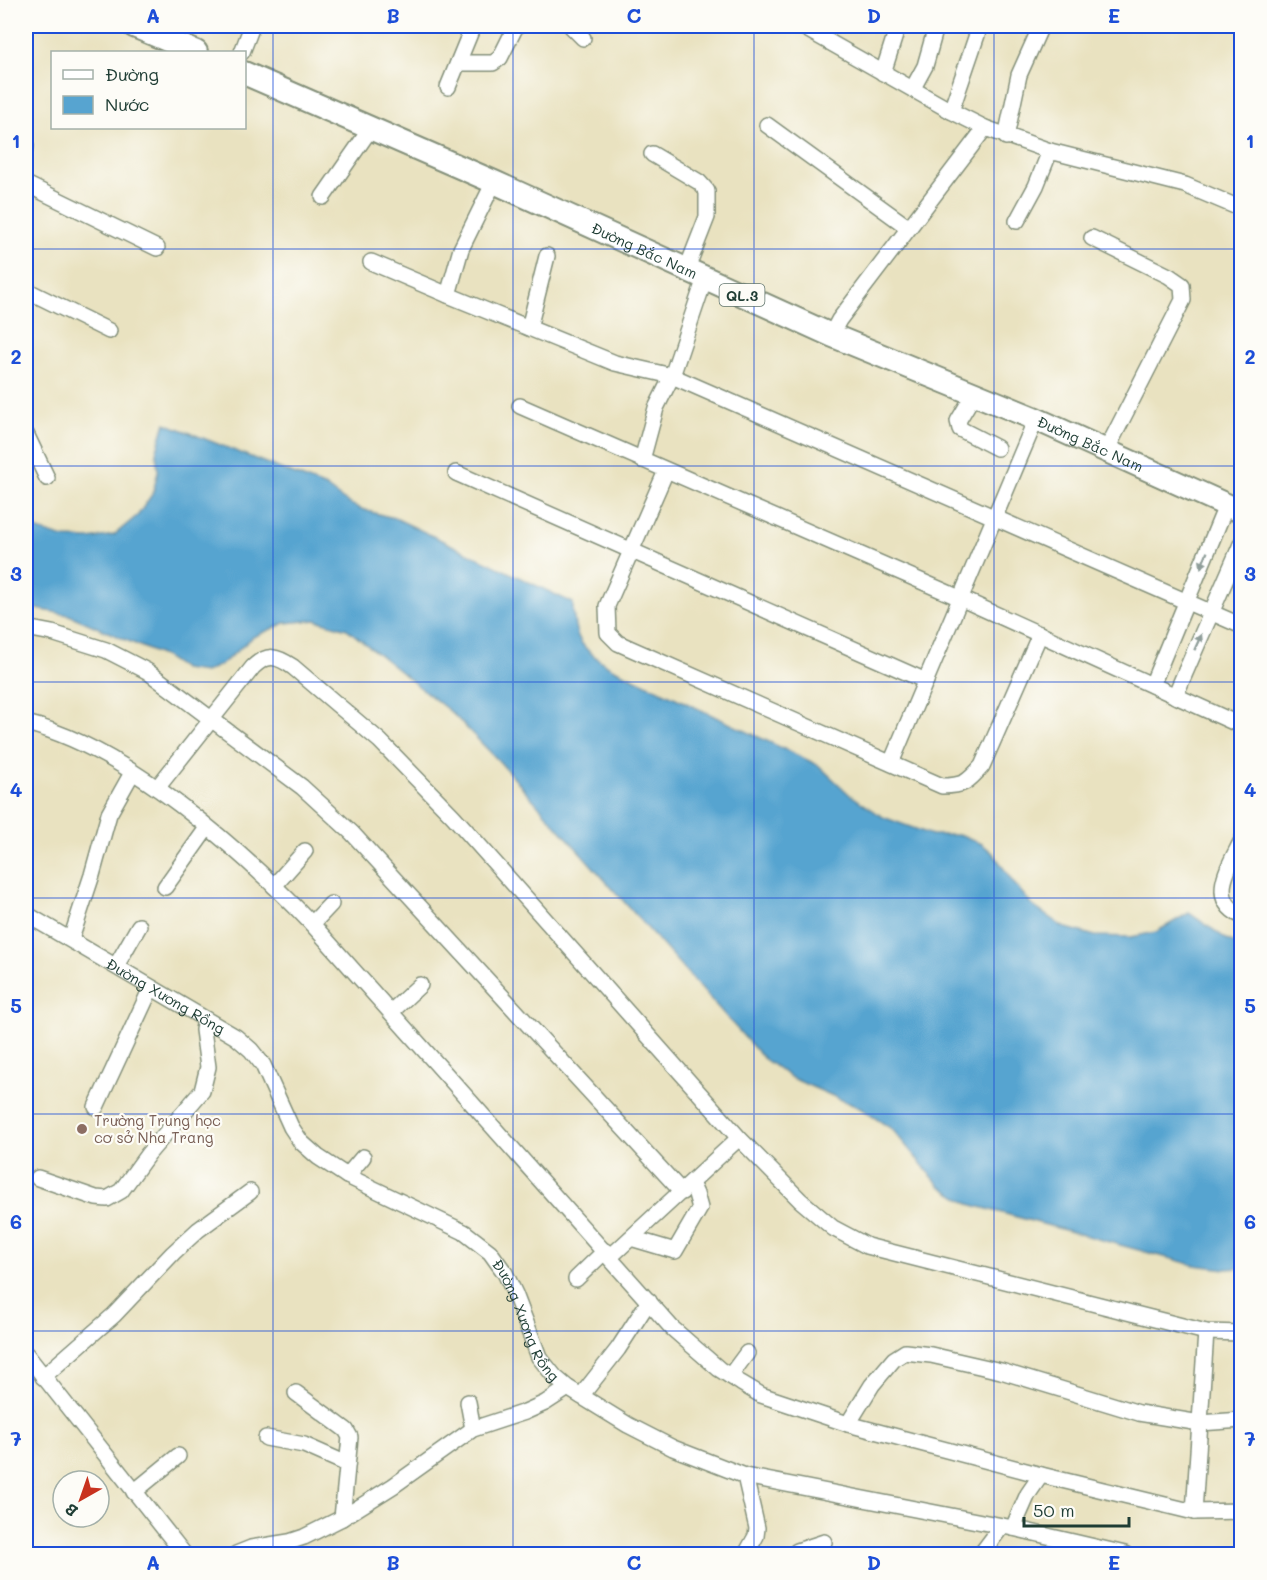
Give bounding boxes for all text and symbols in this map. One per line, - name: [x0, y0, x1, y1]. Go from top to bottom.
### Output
- text: A: [146, 2, 160, 28]
- text: B: [386, 2, 400, 28]
- text: C: [627, 2, 642, 28]
- text: D: [867, 2, 881, 28]
- text: E: [1108, 2, 1120, 28]
- legend: [51, 51, 246, 129]
- text: Đường: [105, 62, 159, 86]
- text: Nước: [105, 92, 149, 116]
- text: 1: [12, 127, 20, 153]
- text: 1: [1246, 127, 1254, 153]
- street label: Đường Bắc Nam: [588, 218, 701, 283]
- road number: QL.3: [720, 284, 764, 306]
- text: 2: [10, 343, 22, 369]
- text: 2: [1244, 343, 1256, 369]
- street label: Đường Bắc Nam: [1034, 411, 1147, 476]
- one-way arrow: [1199, 552, 1209, 570]
- text: 3: [10, 560, 22, 586]
- text: 3: [1244, 560, 1256, 586]
- one-way arrow: [1194, 634, 1203, 651]
- text: 4: [10, 776, 23, 802]
- text: 4: [1244, 776, 1257, 802]
- street label: Đường Xương Rồng: [103, 953, 229, 1039]
- text: 5: [10, 992, 22, 1018]
- text: 5: [1244, 992, 1256, 1018]
- place label: Trường Trung học cơ sở Nha Trang: [94, 1110, 221, 1147]
- marker: Trường Trung học cơ sở Nha Trang: [75, 1122, 89, 1136]
- text: 6: [10, 1208, 22, 1234]
- text: 6: [1244, 1208, 1256, 1234]
- street label: Đường Xương Rồng: [488, 1255, 565, 1386]
- text: 7: [10, 1425, 22, 1451]
- text: 7: [1244, 1425, 1256, 1451]
- north arrow: [51, 1469, 111, 1529]
- scale bar: [1024, 1490, 1129, 1528]
- text: 50 m: [1033, 1498, 1075, 1522]
- text: B: [60, 1499, 82, 1522]
- text: A: [146, 1549, 160, 1575]
- text: B: [386, 1549, 400, 1575]
- text: C: [627, 1549, 642, 1575]
- text: D: [867, 1549, 881, 1575]
- text: E: [1108, 1549, 1120, 1575]

